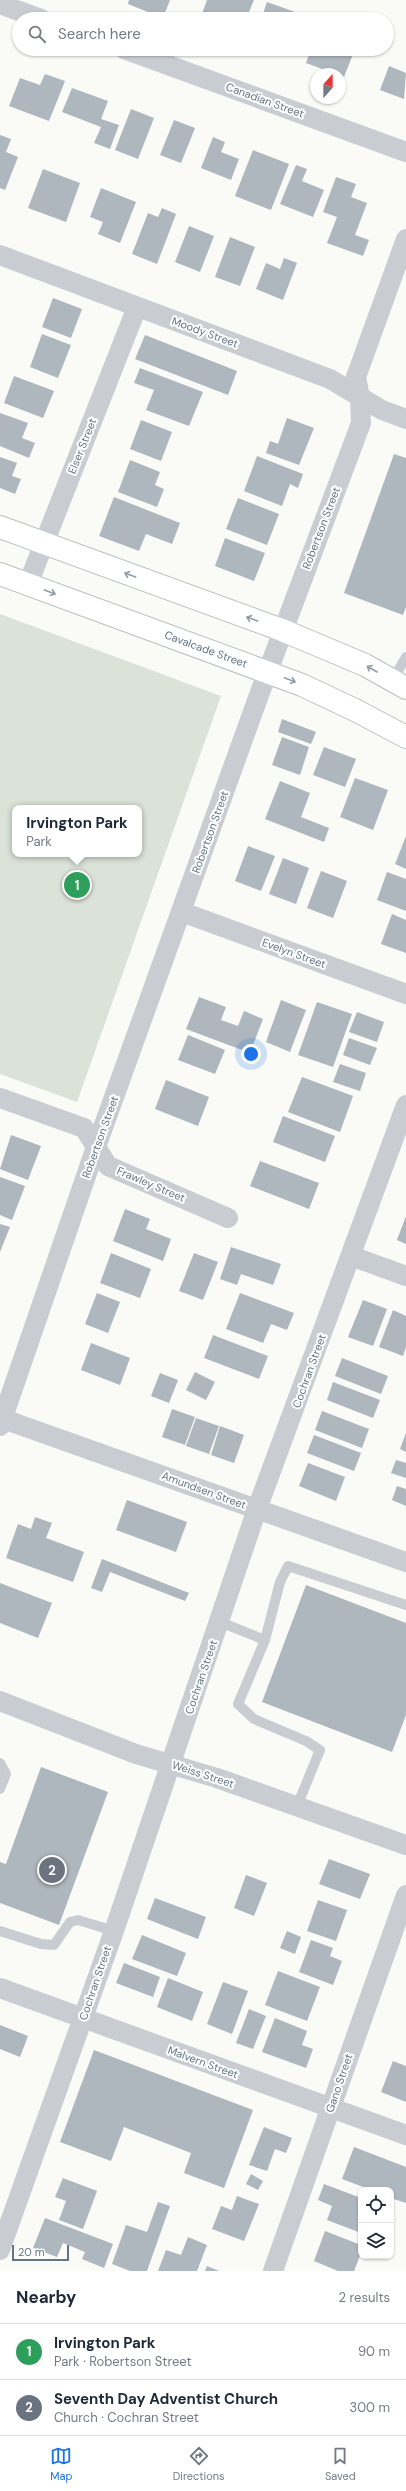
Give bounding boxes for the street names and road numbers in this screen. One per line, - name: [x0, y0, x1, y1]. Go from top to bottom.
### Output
- street label: Canadian Street: [224, 79, 306, 121]
- street label: Moody Street: [170, 314, 240, 350]
- street label: Elser Street: [65, 416, 99, 476]
- street label: Robertson Street: [299, 485, 343, 571]
- street label: Cavalcade Street: [163, 628, 249, 670]
- street label: Robertson Street: [189, 789, 231, 875]
- street label: Evelyn Street: [260, 935, 328, 971]
- street label: Robertson Street: [79, 1094, 121, 1180]
- street label: Frawley Street: [115, 1163, 187, 1205]
- street label: Cochran Street: [289, 1332, 329, 1410]
- street label: Amundsen Street: [160, 1468, 248, 1512]
- street label: Cochran Street: [182, 1638, 220, 1716]
- street label: Weiss Street: [170, 1757, 236, 1791]
- street label: Cochran Street: [76, 1944, 114, 2022]
- street label: Malvern Street: [166, 2043, 240, 2081]
- street label: Gano Street: [322, 2052, 356, 2114]

